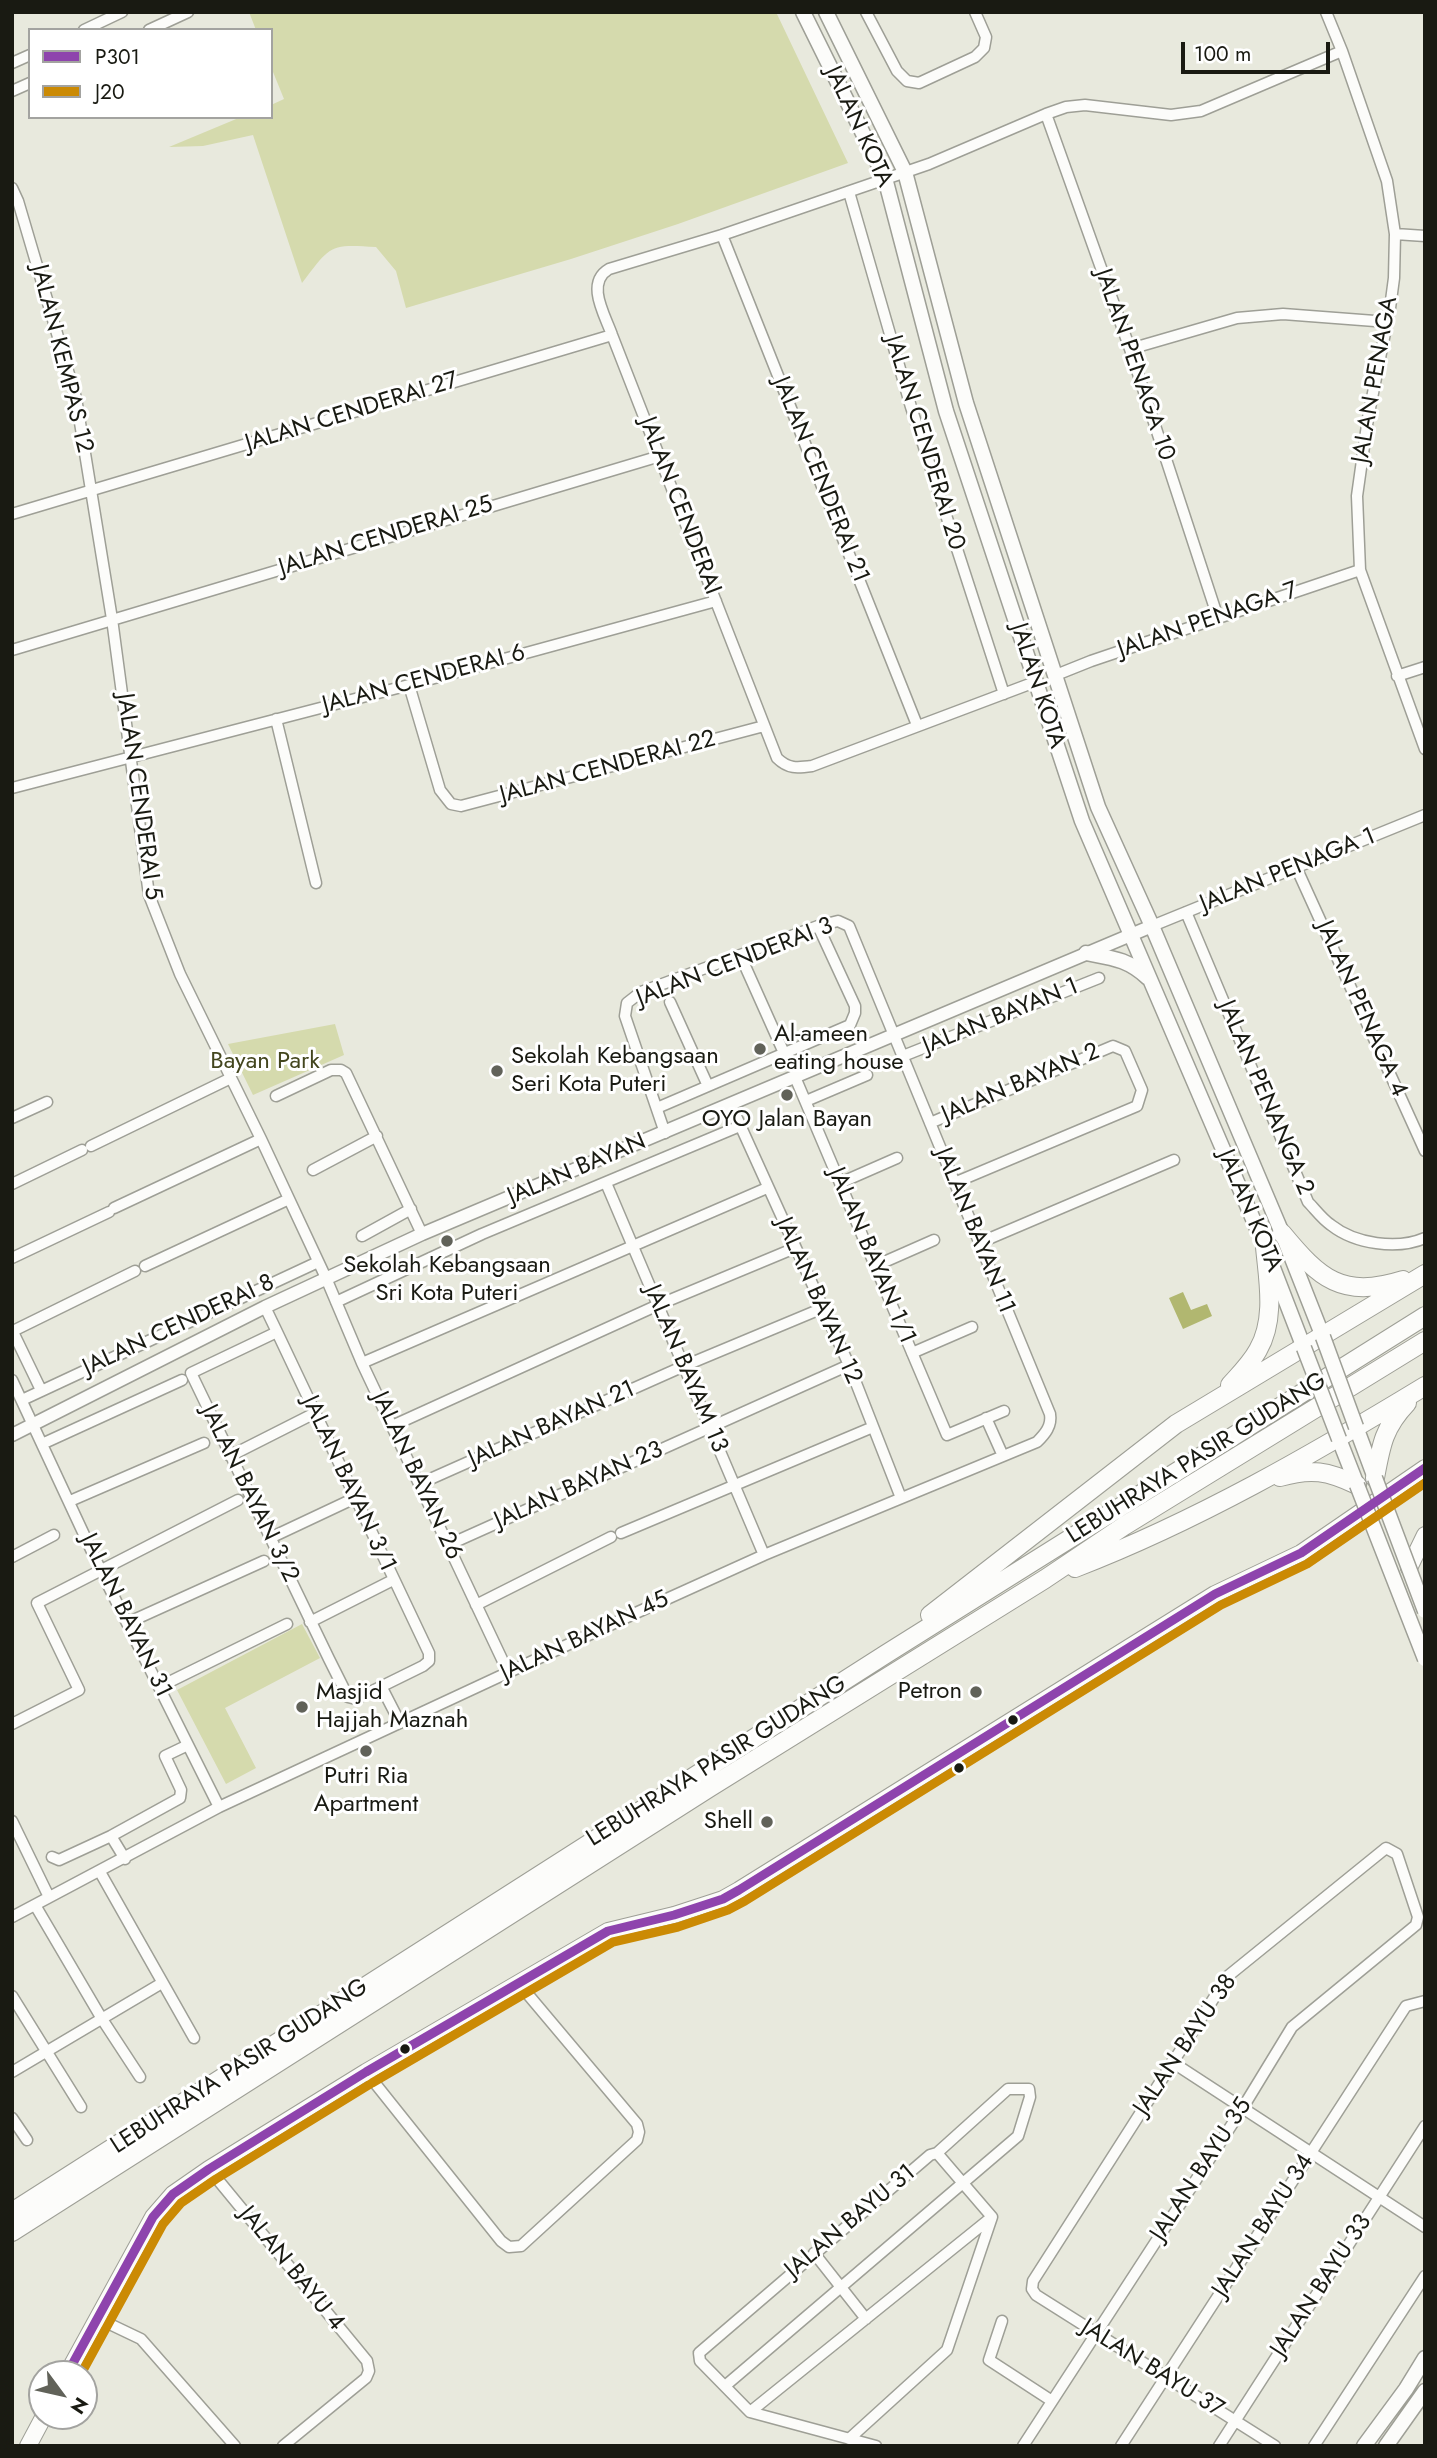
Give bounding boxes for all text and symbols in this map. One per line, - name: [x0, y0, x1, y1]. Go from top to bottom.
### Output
- legend: [28, 28, 273, 119]
- scale bar: [1185, 28, 1334, 72]
- text: 100 m: [1194, 39, 1251, 69]
- text: P301: [95, 42, 140, 72]
- street label: JALAN KOTA: [817, 62, 899, 192]
- text: J20: [95, 77, 125, 107]
- street label: JALAN KEMPAS 12: [24, 262, 98, 456]
- street label: JALAN PENAGA 10: [1088, 265, 1180, 465]
- street label: JALAN PENAGA: [1347, 295, 1405, 465]
- street label: JALAN CENDERAI 20: [878, 332, 970, 554]
- street label: JALAN CENDERAI 27: [242, 367, 462, 459]
- street label: JALAN CENDERAI 21: [766, 373, 874, 587]
- street label: JALAN CENDERAI: [632, 413, 726, 599]
- street label: JALAN CENDERAI 25: [276, 491, 496, 583]
- street label: JALAN PENAGA 7: [1114, 577, 1302, 665]
- street label: JALAN KOTA: [1003, 620, 1071, 752]
- street label: JALAN CENDERAI 6: [319, 639, 529, 721]
- street label: JALAN CENDERAI 5: [109, 692, 167, 902]
- street label: JALAN CENDERAI 22: [497, 725, 719, 811]
- street label: JALAN PENAGA 1: [1196, 823, 1380, 919]
- street label: JALAN CENDERAI 3: [633, 912, 837, 1014]
- street label: JALAN PENAGA 4: [1309, 916, 1413, 1102]
- street label: JALAN BAYAN 1: [919, 973, 1083, 1061]
- street label: JALAN PENANGA 2: [1211, 996, 1319, 1200]
- place label: Al-ameen eating house: [774, 1021, 904, 1077]
- street label: JALAN BAYAN 2: [938, 1038, 1104, 1130]
- marker: Al-ameen eating house: [752, 1041, 768, 1057]
- place label: Sekolah Kebangsaan Seri Kota Puteri: [511, 1043, 719, 1099]
- park label: Bayan Park: [210, 1048, 320, 1076]
- marker: Sekolah Kebangsaan Seri Kota Puteri: [489, 1063, 505, 1079]
- marker: OYO Jalan Bayan: [779, 1087, 795, 1103]
- place label: OYO Jalan Bayan: [702, 1106, 872, 1134]
- street label: JALAN BAYAN: [504, 1128, 650, 1212]
- street label: JALAN BAYAN 11: [928, 1144, 1020, 1318]
- street label: JALAN KOTA: [1210, 1146, 1288, 1276]
- street label: JALAN BAYAN 1/1: [821, 1164, 921, 1348]
- street label: JALAN BAYAN 12: [768, 1213, 868, 1389]
- marker: Sekolah Kebangsaan Sri Kota Puteri: [439, 1233, 455, 1249]
- place label: Sekolah Kebangsaan Sri Kota Puteri: [343, 1252, 551, 1308]
- street label: JALAN CENDERAI 8: [79, 1269, 279, 1383]
- street label: JALAN BAYAM 13: [637, 1281, 733, 1457]
- street label: LEBUHRAYA PASIR GUDANG: [1062, 1367, 1332, 1551]
- street label: JALAN BAYAN 21: [464, 1375, 640, 1475]
- street label: JALAN BAYAN 26: [364, 1387, 468, 1565]
- street label: JALAN BAYAN 3/1: [295, 1392, 401, 1576]
- street label: JALAN BAYAN 3/2: [194, 1401, 304, 1587]
- street label: JALAN BAYAN 23: [490, 1436, 668, 1536]
- street label: JALAN BAYAN 31: [73, 1529, 177, 1703]
- street label: JALAN BAYAN 45: [496, 1585, 674, 1689]
- street label: LEBUHRAYA PASIR GUDANG: [582, 1670, 852, 1854]
- place label: Petron: [898, 1678, 962, 1706]
- place label: Masjid Hajjah Maznah: [316, 1679, 468, 1735]
- marker: Petron: [968, 1684, 984, 1700]
- marker: Masjid Hajjah Maznah: [294, 1699, 310, 1715]
- unlabelled marker: [1006, 1713, 1020, 1727]
- marker: Putri Ria Apartment: [358, 1743, 374, 1759]
- unlabelled marker: [952, 1761, 966, 1775]
- place label: Putri Ria Apartment: [314, 1763, 418, 1819]
- place label: Shell: [704, 1808, 753, 1836]
- marker: Shell: [759, 1814, 775, 1830]
- street label: JALAN BAYU 38: [1128, 1969, 1244, 2121]
- street label: LEBUHRAYA PASIR GUDANG: [106, 1973, 374, 2161]
- unlabelled marker: [398, 2042, 412, 2056]
- street label: JALAN BAYU 35: [1145, 2093, 1259, 2247]
- street label: JALAN BAYU 34: [1207, 2149, 1321, 2303]
- street label: JALAN BAYU 31: [780, 2159, 922, 2285]
- street label: JALAN BAYU 4: [232, 2201, 350, 2337]
- street label: JALAN BAYU 33: [1265, 2209, 1379, 2363]
- street label: JALAN BAYU 37: [1075, 2314, 1229, 2424]
- north arrow: [28, 2360, 98, 2430]
- text: N: [64, 2392, 95, 2419]

